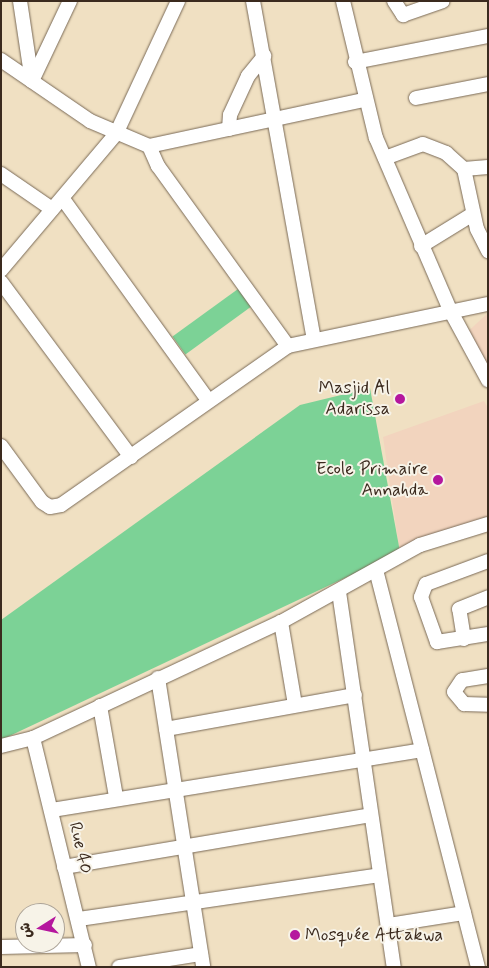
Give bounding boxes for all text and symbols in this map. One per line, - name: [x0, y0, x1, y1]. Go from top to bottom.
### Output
- place label: Masjid Al Adarissa: [318, 378, 390, 420]
- marker: Masjid Al Adarissa: [394, 393, 406, 405]
- place label: Ecole Primaire Annahda: [315, 459, 428, 502]
- marker: Ecole Primaire Annahda: [432, 474, 444, 486]
- street label: Rue 40: [64, 820, 96, 876]
- north arrow: [15, 903, 65, 953]
- text: ش: [16, 921, 36, 940]
- place label: Mosquée Attakwa: [305, 924, 444, 946]
- marker: Mosquée Attakwa: [289, 929, 301, 941]

